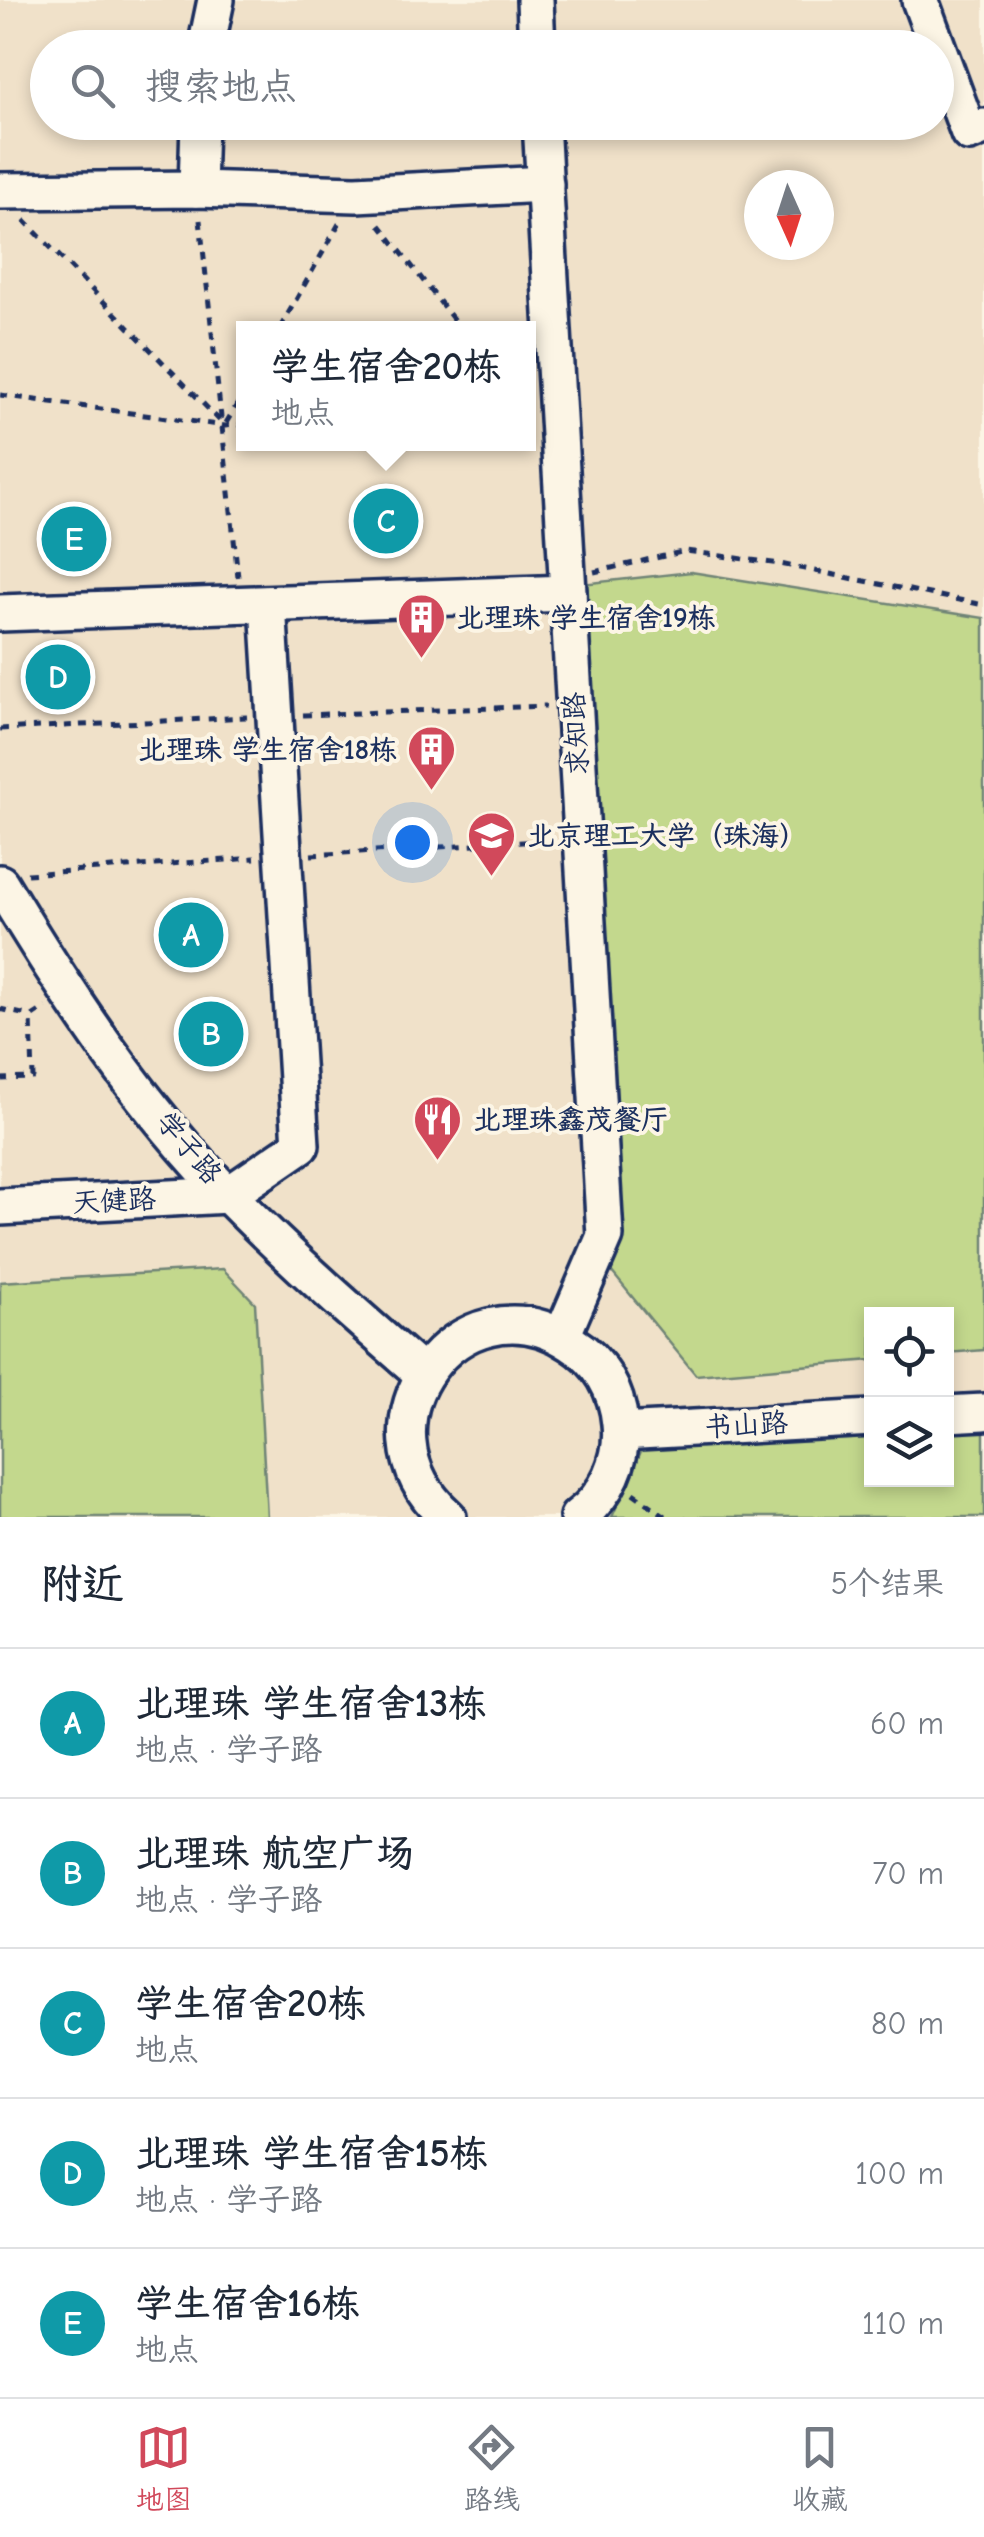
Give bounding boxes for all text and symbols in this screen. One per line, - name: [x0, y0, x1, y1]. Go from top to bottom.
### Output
- search box: [30, 30, 954, 140]
- icon: search: [65, 58, 120, 113]
- text: 搜索地点: [145, 65, 297, 109]
- north arrow: [744, 170, 834, 260]
- popup: [236, 321, 536, 451]
- text: 学生宿舍20栋: [271, 345, 501, 389]
- text: 地点: [271, 394, 335, 431]
- pin: C: [354, 484, 418, 558]
- pin: E: [42, 502, 106, 576]
- building icon: 北理珠 学生宿舍19栋: [395, 592, 447, 660]
- place label: 北理珠 学生宿舍19栋: [456, 602, 716, 634]
- pin: D: [26, 640, 90, 714]
- street label: 求知路: [558, 691, 594, 777]
- building icon: 北理珠 学生宿舍18栋: [406, 724, 458, 792]
- place label: 北理珠 学生宿舍18栋: [138, 734, 397, 766]
- school or university icon: 北京理工大学（珠海）: [466, 810, 518, 878]
- your location: [387, 817, 438, 868]
- place label: 北京理工大学（珠海）: [527, 820, 807, 852]
- pin: A: [158, 898, 224, 972]
- pin: B: [178, 996, 244, 1072]
- restaurant icon: 北理珠鑫茂餐厅: [412, 1094, 464, 1162]
- place label: 北理珠鑫茂餐厅: [473, 1104, 669, 1136]
- street label: 学子路: [150, 1106, 228, 1190]
- street label: 天健路: [71, 1183, 157, 1219]
- map controls: [864, 1307, 954, 1487]
- button: locate: [864, 1307, 954, 1397]
- button: layers: [864, 1397, 954, 1487]
- street label: 书山路: [703, 1407, 789, 1443]
- text: 附近: [40, 1560, 124, 1609]
- text: 5个结果: [831, 1565, 944, 1602]
- text: 北理珠 学生宿舍13栋: [135, 1682, 486, 1726]
- text: A: [64, 1705, 81, 1742]
- text: 60 m: [870, 1705, 944, 1742]
- text: 地点 · 学子路: [135, 1731, 322, 1768]
- text: 北理珠 航空广场: [135, 1832, 415, 1876]
- text: B: [63, 1855, 82, 1892]
- text: 70 m: [872, 1855, 944, 1892]
- text: 地点 · 学子路: [135, 1881, 322, 1918]
- text: 学生宿舍20栋: [135, 1982, 366, 2026]
- text: C: [63, 2005, 82, 2042]
- text: 80 m: [871, 2005, 944, 2042]
- text: 地点: [135, 2031, 199, 2068]
- text: 北理珠 学生宿舍15栋: [135, 2132, 488, 2176]
- text: D: [63, 2155, 82, 2192]
- text: 100 m: [855, 2155, 944, 2192]
- text: 地点 · 学子路: [135, 2181, 322, 2218]
- text: 学生宿舍16栋: [135, 2282, 360, 2326]
- text: E: [63, 2305, 82, 2342]
- text: 110 m: [862, 2305, 944, 2342]
- text: 地点: [135, 2331, 199, 2368]
- tab: 地图: [136, 2420, 192, 2517]
- tab: 路线: [464, 2420, 520, 2517]
- tab: 收藏: [792, 2420, 848, 2517]

